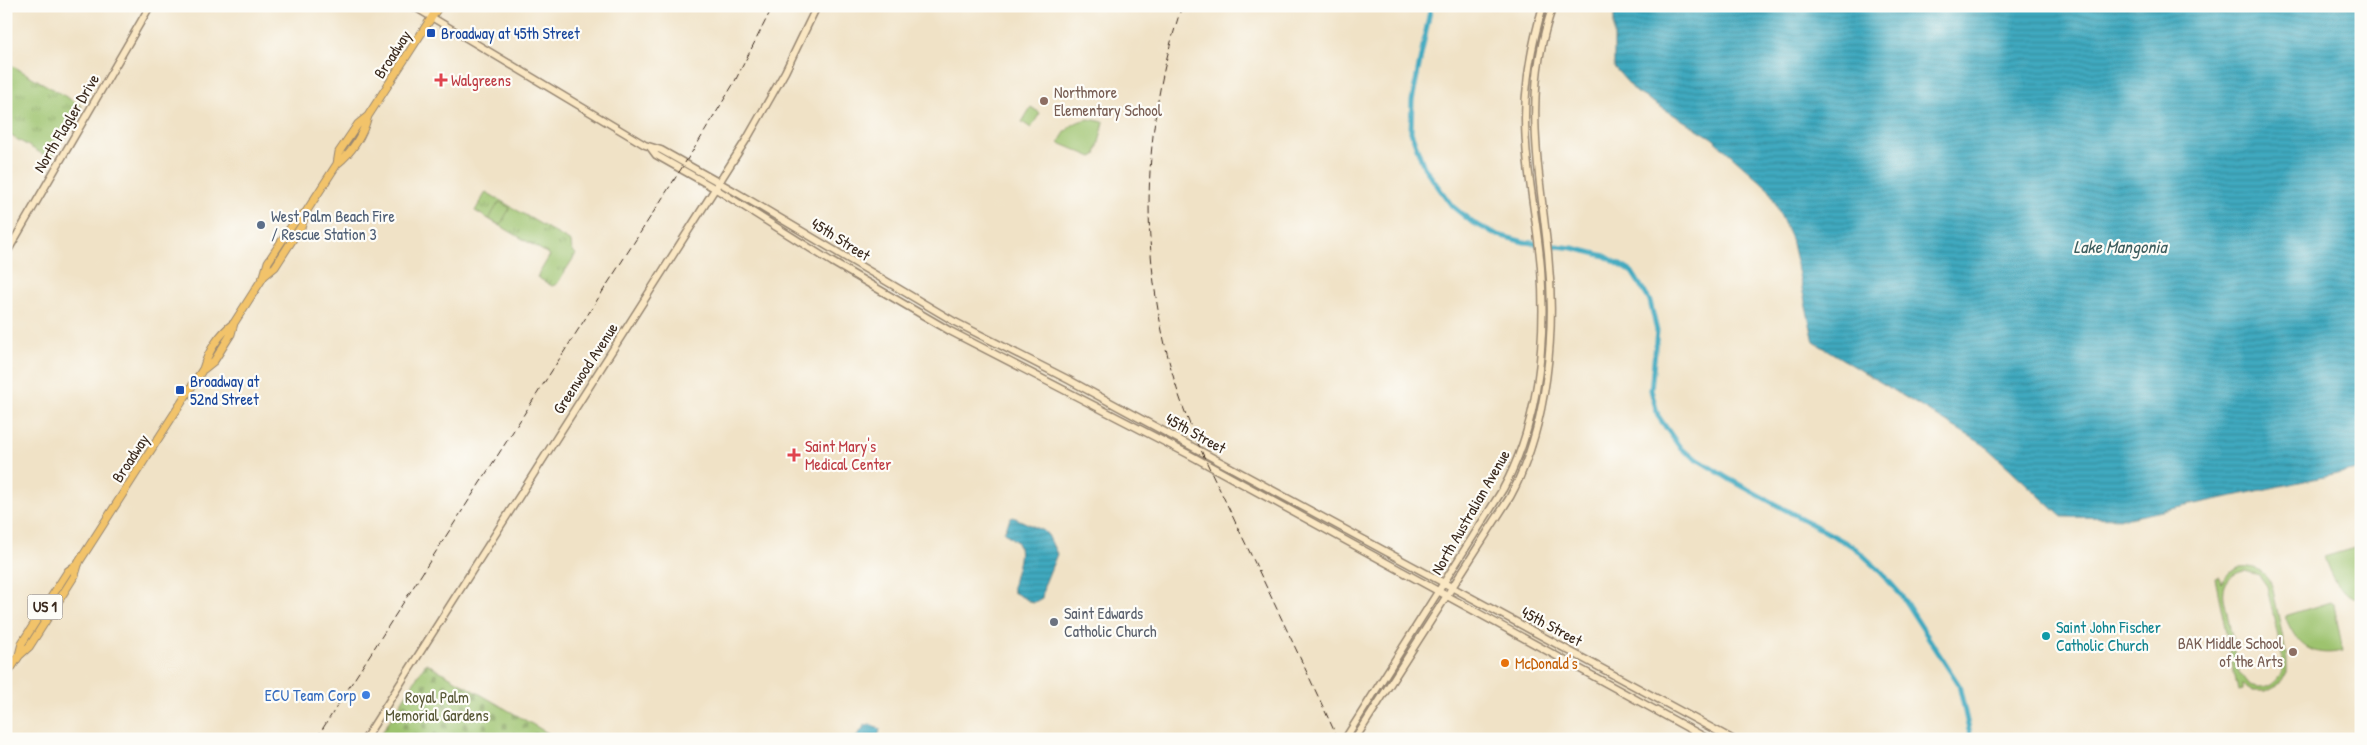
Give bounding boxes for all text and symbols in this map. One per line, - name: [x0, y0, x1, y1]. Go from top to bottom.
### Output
- place label: Broadway at 45th Street: [441, 22, 580, 44]
- street label: Broadway: [368, 25, 416, 83]
- marker: Broadway at 45th Street: [425, 27, 437, 39]
- street label: North Flagler Drive: [28, 69, 104, 176]
- place label: Walgreens: [451, 69, 511, 91]
- marker: Walgreens: [435, 74, 447, 86]
- place label: Northmore Elementary School: [1054, 81, 1163, 121]
- marker: Northmore Elementary School: [1038, 95, 1050, 107]
- place label: West Palm Beach Fire / Rescue Station 3: [271, 205, 395, 245]
- street label: 45th Street: [807, 212, 875, 266]
- marker: West Palm Beach Fire / Rescue Station 3: [255, 219, 267, 231]
- water label: Lake Mangonia: [2074, 234, 2168, 259]
- street label: Greenwood Avenue: [547, 318, 623, 418]
- place label: Broadway at 52nd Street: [190, 370, 260, 410]
- marker: Broadway at 52nd Street: [174, 384, 186, 396]
- street label: 45th Street: [1162, 407, 1231, 459]
- street label: Broadway: [106, 429, 154, 487]
- place label: Saint Mary's Medical Center: [805, 435, 892, 475]
- street label: North Australian Avenue: [1425, 445, 1515, 579]
- marker: Saint Mary's Medical Center: [787, 448, 801, 462]
- road number: US 1: [28, 594, 62, 620]
- street label: 45th Street: [1518, 601, 1587, 651]
- place label: Saint Edwards Catholic Church: [1064, 602, 1157, 642]
- marker: Saint Edwards Catholic Church: [1048, 616, 1060, 628]
- place label: Saint John Fischer Catholic Church: [2056, 616, 2161, 656]
- marker: Saint John Fischer Catholic Church: [2040, 630, 2052, 642]
- place label: BAK Middle School of the Arts: [2178, 632, 2284, 672]
- marker: BAK Middle School of the Arts: [2287, 646, 2299, 658]
- place label: McDonald's: [1515, 652, 1578, 674]
- marker: McDonald's: [1499, 657, 1511, 669]
- place label: ECU Team Corp: [265, 684, 356, 706]
- park label: Royal Palm Memorial Gardens: [385, 686, 489, 726]
- marker: ECU Team Corp: [360, 689, 372, 701]

